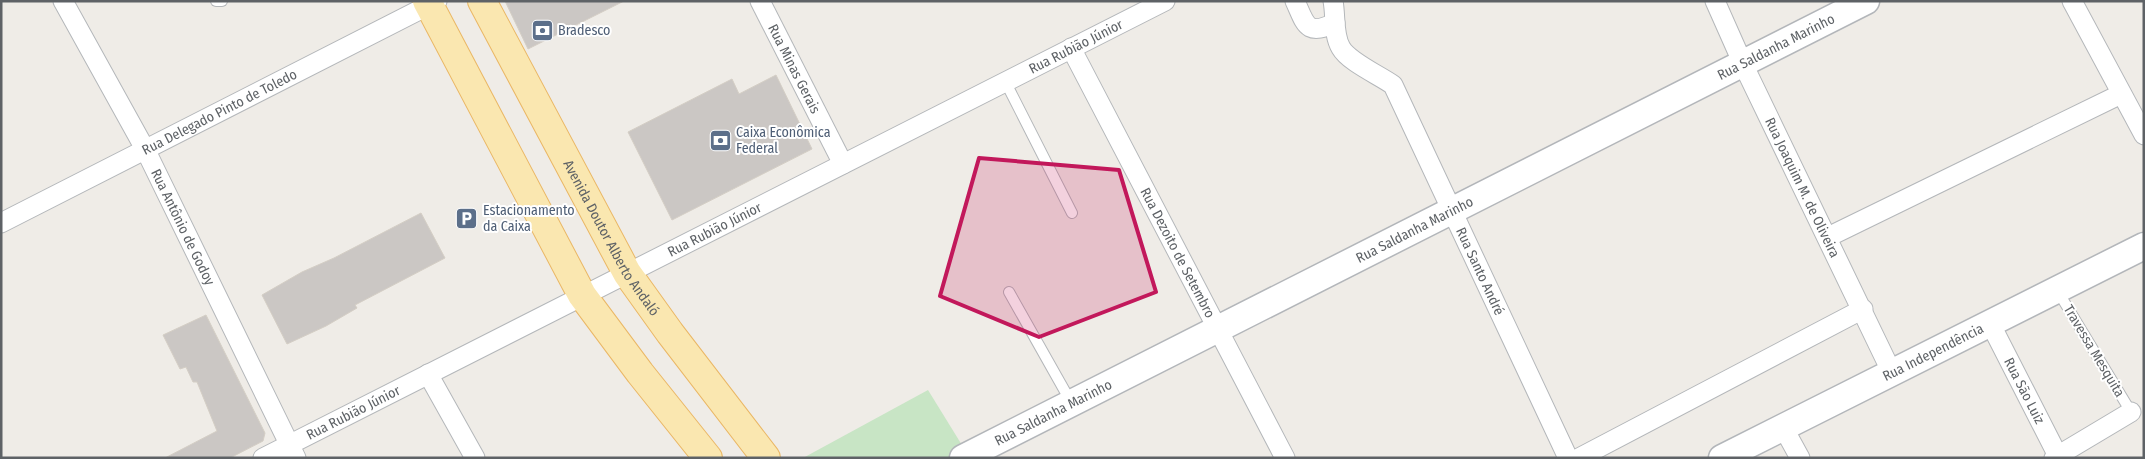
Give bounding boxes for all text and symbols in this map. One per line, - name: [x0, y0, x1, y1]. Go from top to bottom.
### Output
- street label: Rua Saldanha Marinho: [1714, 10, 1837, 83]
- street label: Rua Rubião Júnior: [1026, 15, 1126, 77]
- bank icon: Bradesco: [530, 18, 554, 42]
- street label: Rua Minas Gerais: [765, 21, 824, 116]
- place label: Bradesco: [558, 22, 610, 39]
- street label: Rua Delegado Pinto de Toledo: [139, 65, 300, 158]
- street label: Rua Joaquim M. de Oliveira: [1762, 115, 1844, 260]
- place label: Caixa Econômica Federal: [736, 124, 831, 157]
- bank icon: Caixa Econômica Federal: [708, 128, 732, 152]
- street label: Avenida Doutor Alberto Andaló: [560, 157, 663, 319]
- street label: Rua Antônio de Godoy: [147, 166, 219, 289]
- street label: Rua Dezoito de Setembro: [1137, 185, 1219, 321]
- street label: Rua Saldanha Marinho: [1353, 193, 1476, 266]
- street label: Rua Rubião Júnior: [665, 198, 764, 260]
- place label: Estacionamento da Caixa: [483, 202, 575, 235]
- parking icon: Estacionamento da Caixa: [455, 206, 479, 230]
- street label: Rua Santo André: [1452, 225, 1508, 318]
- street label: Travessa Mesquita: [2060, 302, 2128, 400]
- street label: Rua Independência: [1880, 320, 1986, 384]
- street label: Rua São Luiz: [2001, 355, 2049, 427]
- street label: Rua Saldanha Marinho: [992, 376, 1115, 449]
- street label: Rua Rubião Júnior: [303, 381, 403, 443]

